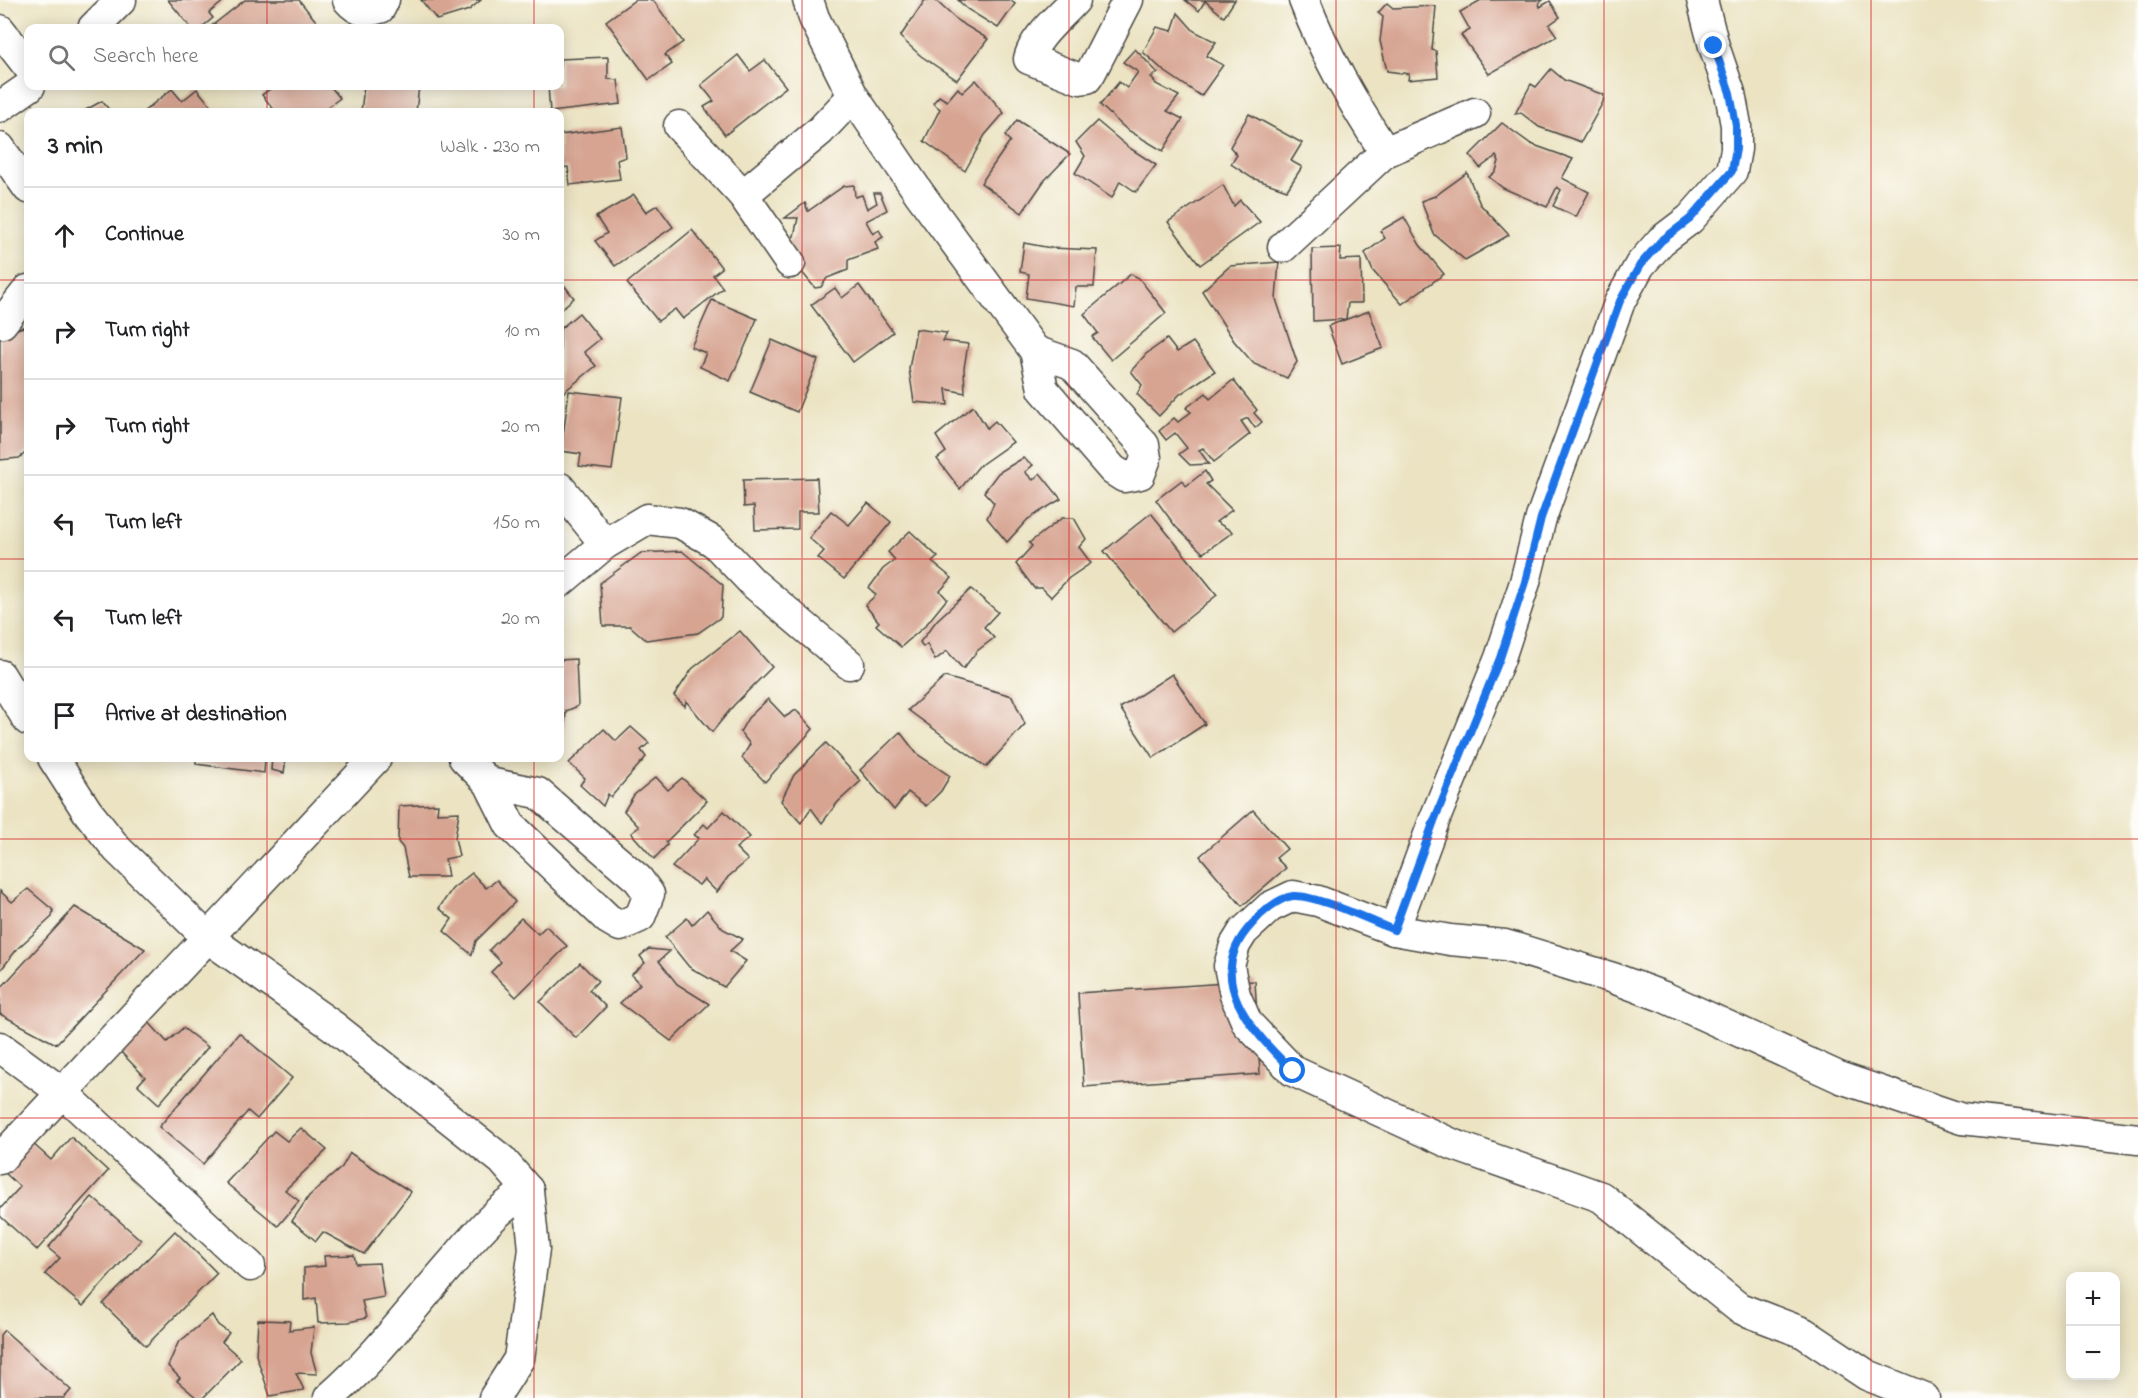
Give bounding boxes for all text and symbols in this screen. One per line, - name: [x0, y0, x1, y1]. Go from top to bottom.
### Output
- search box: [24, 24, 564, 90]
- route end: [1700, 32, 1726, 58]
- icon: search: [45, 41, 78, 74]
- text: Search here: [93, 41, 198, 73]
- text: 3 min: [48, 128, 103, 166]
- text: Walk · 230 m: [440, 133, 540, 162]
- icon: ahead: [48, 219, 81, 252]
- text: Continue: [105, 219, 184, 251]
- text: 30 m: [503, 221, 540, 250]
- icon: right: [48, 315, 81, 348]
- text: Turn right: [105, 315, 190, 347]
- text: 10 m: [504, 317, 540, 346]
- icon: right: [48, 411, 81, 444]
- text: Turn right: [105, 411, 190, 443]
- text: 20 m: [501, 413, 540, 442]
- icon: left: [48, 507, 81, 540]
- text: Turn left: [105, 507, 182, 539]
- text: 150 m: [493, 509, 540, 538]
- icon: left: [48, 603, 81, 636]
- text: Turn left: [105, 603, 182, 635]
- text: 20 m: [501, 605, 540, 634]
- icon: arrive: [48, 699, 81, 732]
- text: Arrive at destination: [105, 699, 287, 731]
- route start: [1279, 1057, 1305, 1083]
- map controls: [2066, 1272, 2120, 1380]
- button: +: [2066, 1272, 2120, 1326]
- button: −: [2066, 1326, 2120, 1380]

